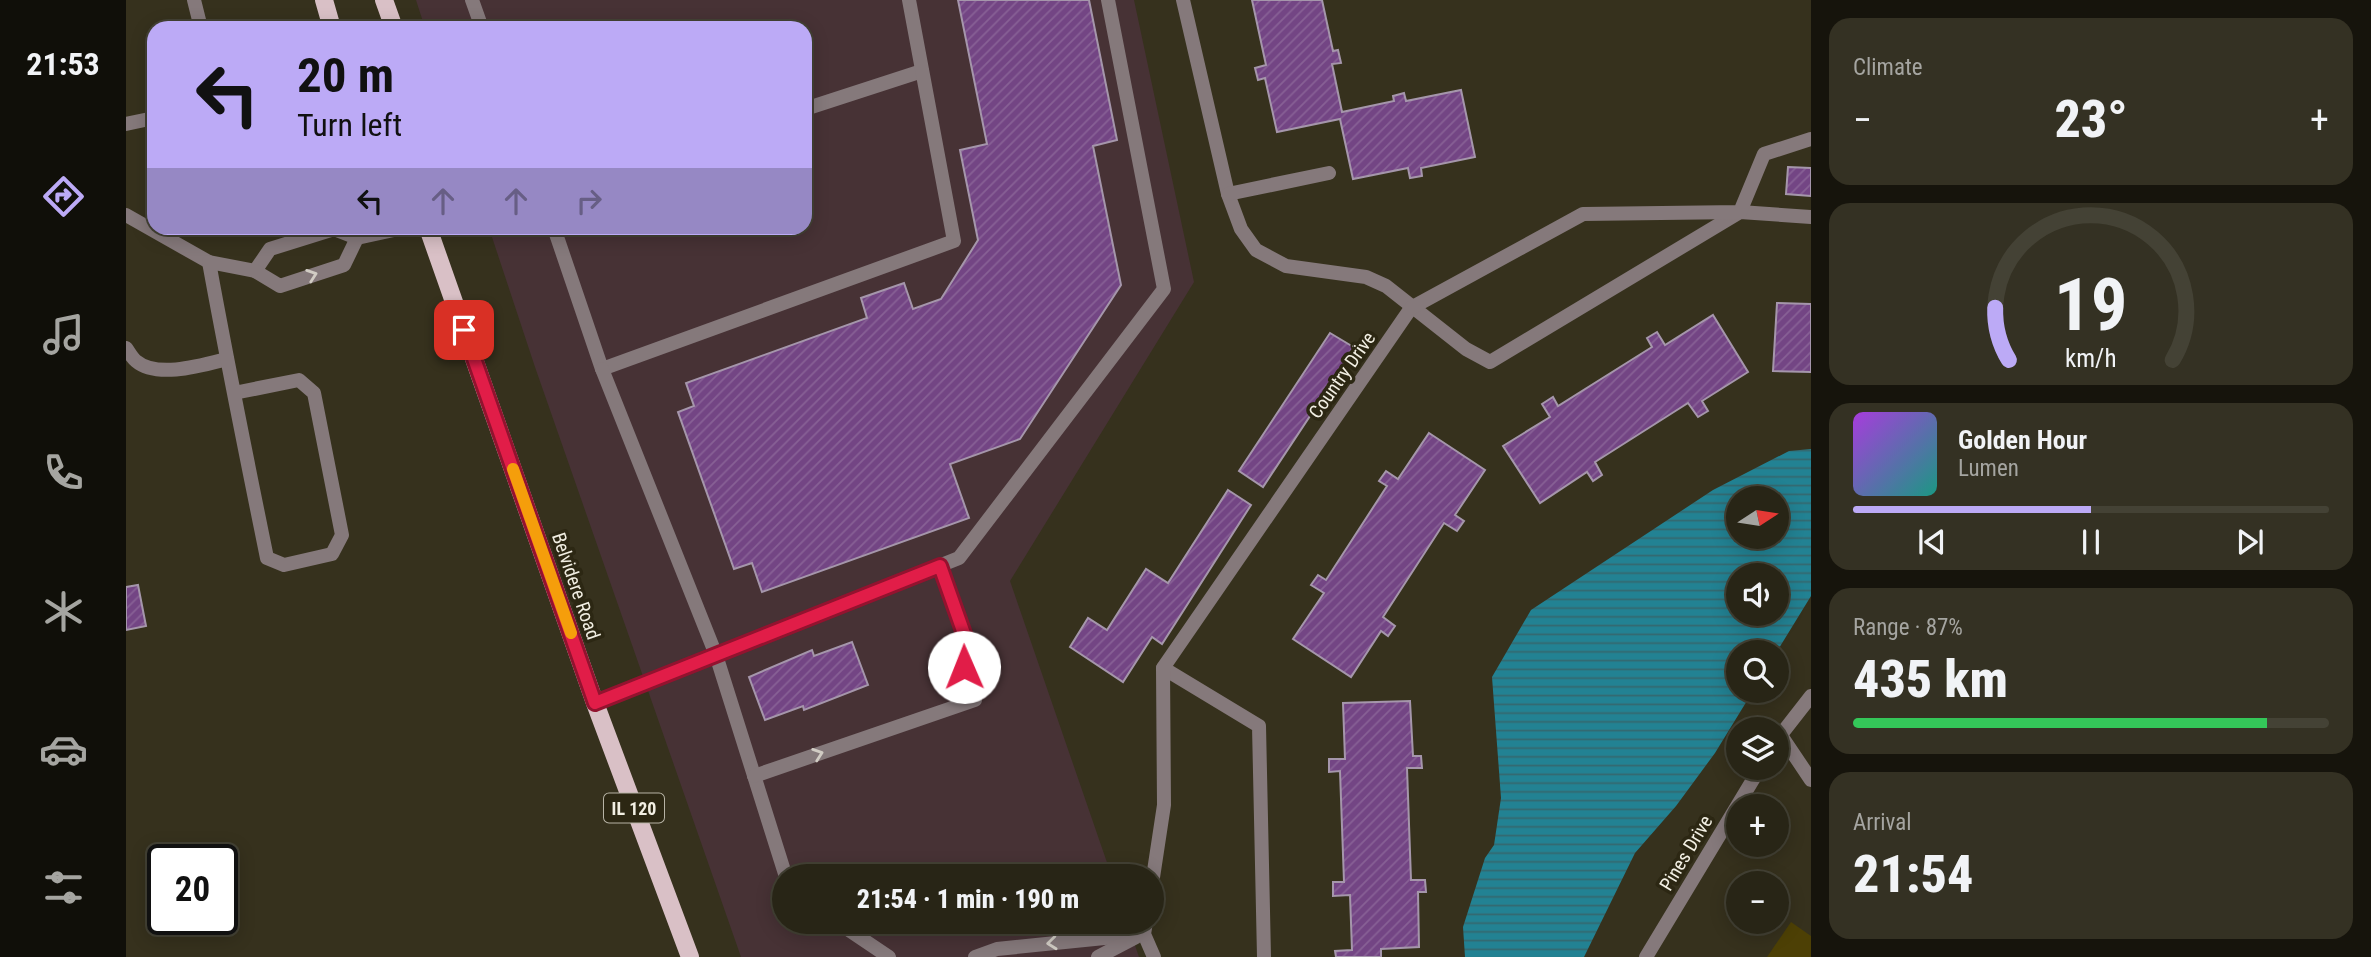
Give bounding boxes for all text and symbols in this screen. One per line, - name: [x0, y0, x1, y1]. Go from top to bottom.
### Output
- text: 21:53: [26, 45, 100, 83]
- text: 20 m: [297, 47, 394, 104]
- icon: left: [182, 49, 273, 140]
- text: Climate: [1853, 54, 1923, 81]
- text: 23°: [2054, 89, 2128, 150]
- text: −: [1853, 98, 1872, 142]
- text: +: [2310, 98, 2329, 142]
- text: Turn left: [297, 106, 402, 144]
- icon: directions: [39, 172, 88, 221]
- icon: left: [351, 182, 389, 220]
- icon: ahead: [424, 182, 462, 220]
- icon: ahead: [497, 182, 535, 220]
- icon: right: [570, 182, 608, 220]
- text: 19: [2054, 262, 2128, 348]
- one-way arrow: [305, 269, 317, 284]
- pin: [434, 300, 494, 360]
- icon: music: [39, 310, 88, 359]
- icon: arrive: [445, 311, 483, 349]
- street label: Country Drive: [1304, 327, 1380, 423]
- text: km/h: [2065, 344, 2117, 373]
- text: Golden Hour: [1958, 425, 2087, 455]
- icon: phone: [39, 448, 88, 497]
- text: Lumen: [1958, 455, 2019, 482]
- north arrow: [1726, 486, 1788, 550]
- map controls: [1726, 486, 1789, 934]
- icon: previous: [1913, 523, 1951, 561]
- icon: pause: [2072, 523, 2110, 561]
- icon: next: [2231, 523, 2269, 561]
- street label: Belvidere Road: [547, 530, 605, 642]
- button: sound: [1726, 563, 1789, 626]
- icon: climate: [39, 587, 88, 636]
- text: Range · 87%: [1853, 614, 1963, 641]
- position arrow: [927, 630, 1001, 704]
- button: search: [1726, 640, 1789, 703]
- text: 435 km: [1853, 649, 2008, 710]
- button: layers: [1726, 717, 1789, 780]
- icon: car: [39, 725, 88, 774]
- one-way arrow: [812, 748, 824, 762]
- road number: IL 120: [604, 794, 664, 822]
- button: +: [1726, 794, 1789, 857]
- text: Arrival: [1853, 809, 1912, 836]
- street label: Pines Drive: [1655, 811, 1718, 895]
- speed limit sign: 20: [147, 844, 238, 935]
- text: 21:54: [1853, 844, 1973, 905]
- icon: filters: [39, 863, 88, 912]
- button: −: [1726, 871, 1789, 934]
- text: 21:54 · 1 min · 190 m: [857, 884, 1079, 914]
- one-way arrow: [1046, 935, 1057, 950]

